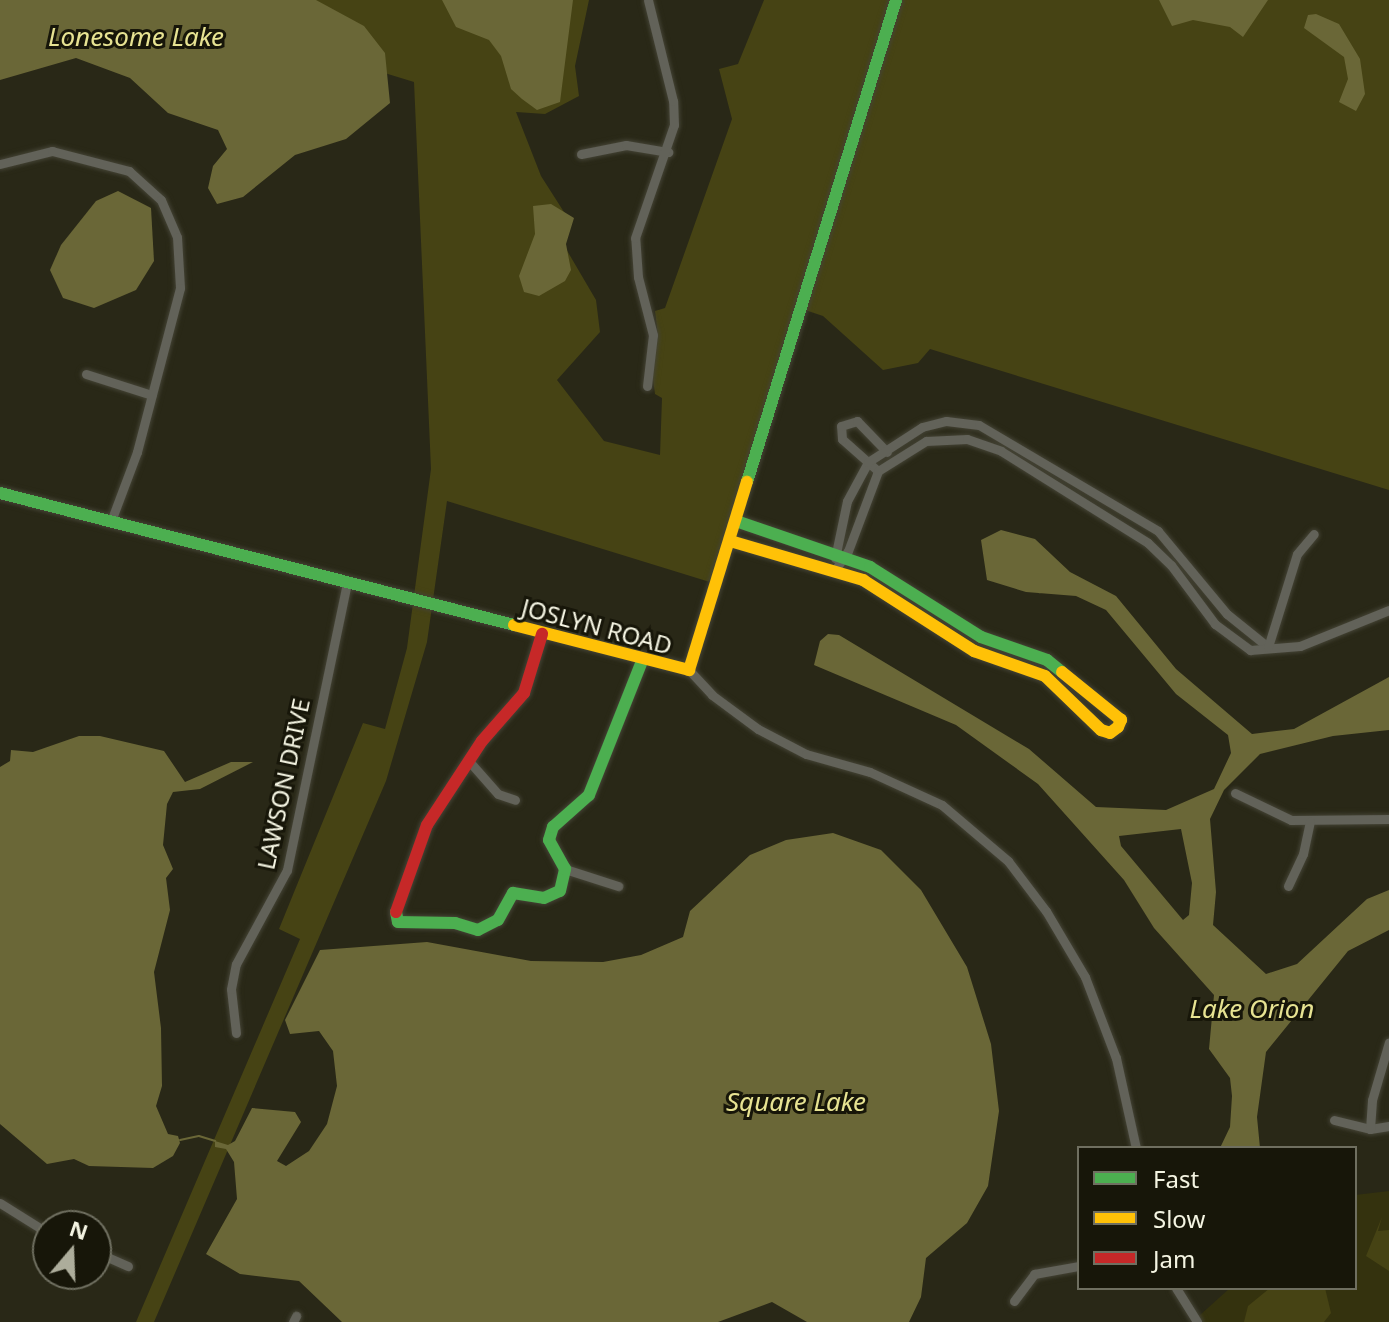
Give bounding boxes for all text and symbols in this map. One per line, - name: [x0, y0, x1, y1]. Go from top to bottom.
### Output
- water label: Lonesome Lake: [48, 21, 224, 53]
- street label: JOSLYN ROAD: [519, 592, 675, 660]
- street label: LAWSON DRIVE: [251, 696, 315, 872]
- water label: Lake Orion: [1190, 993, 1314, 1025]
- water label: Square Lake: [726, 1086, 866, 1118]
- legend: [1077, 1146, 1357, 1290]
- text: Fast: [1153, 1162, 1199, 1195]
- text: Slow: [1153, 1202, 1205, 1235]
- north arrow: [32, 1210, 112, 1290]
- text: N: [66, 1212, 92, 1246]
- text: Jam: [1153, 1242, 1195, 1275]

